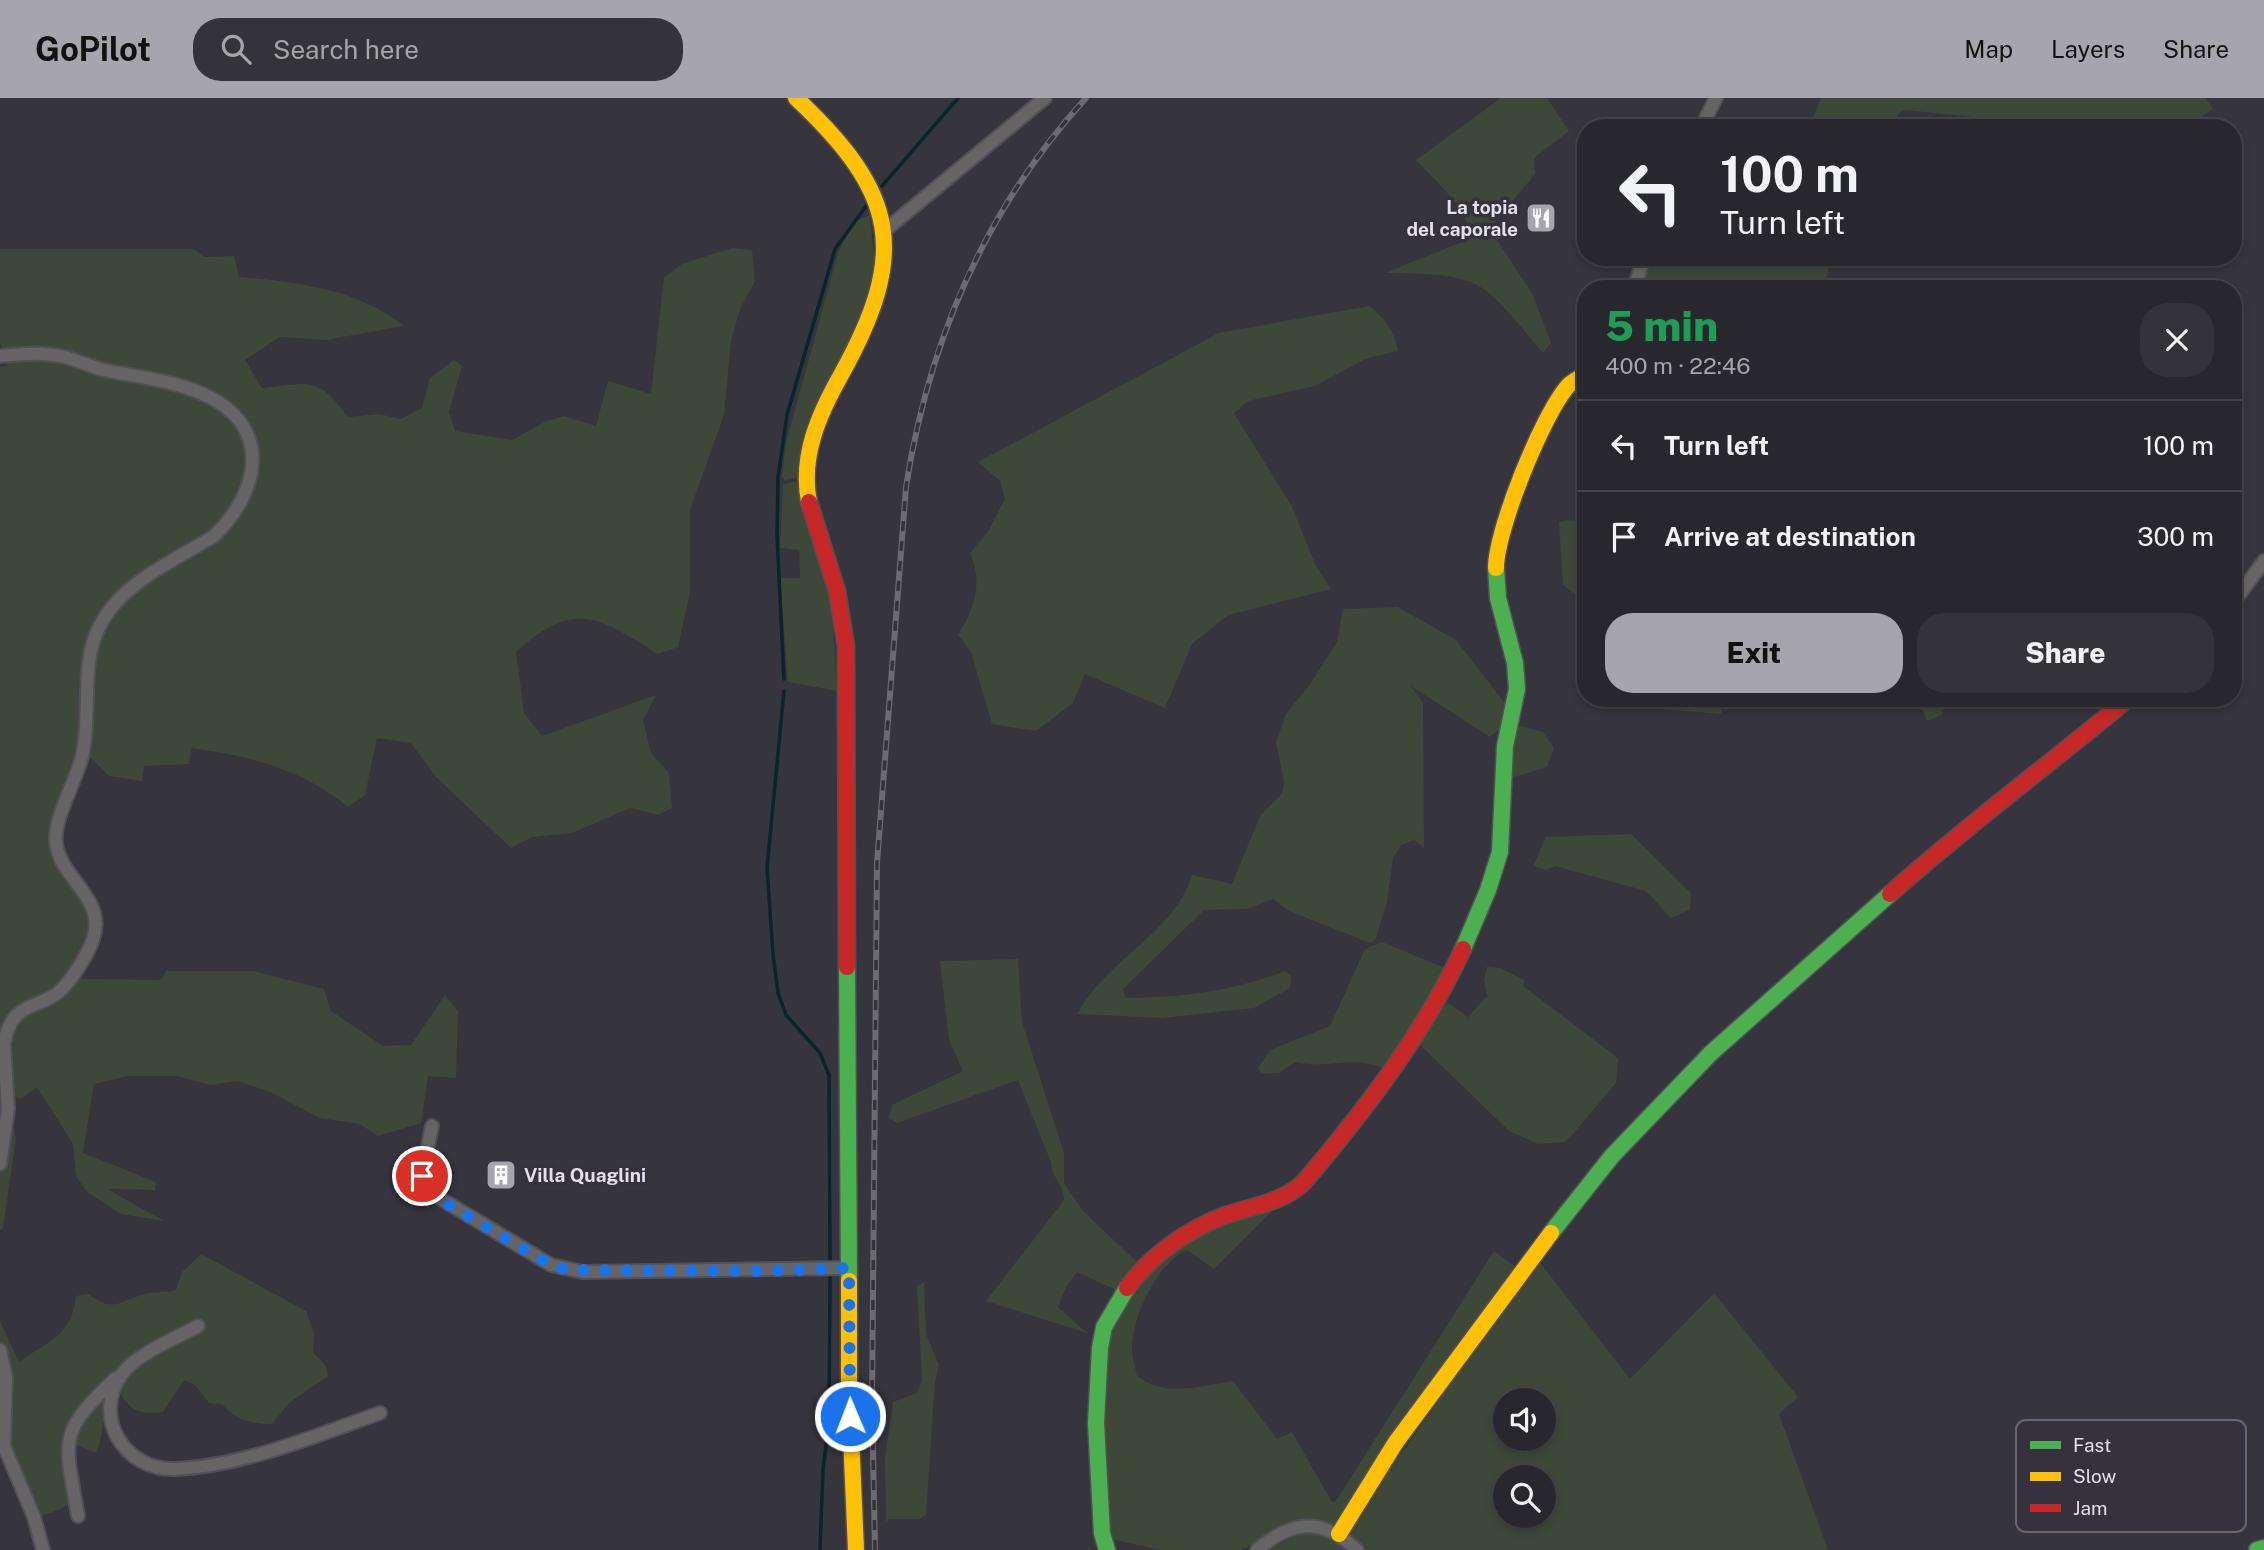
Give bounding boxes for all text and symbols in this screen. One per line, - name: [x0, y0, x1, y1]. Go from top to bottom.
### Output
- search box: [193, 18, 683, 81]
- text: GoPilot: [35, 30, 151, 68]
- icon: search: [217, 30, 255, 68]
- text: Search here: [273, 34, 419, 65]
- text: Map: [1964, 35, 2013, 63]
- text: Layers: [2051, 35, 2125, 63]
- text: Share: [2163, 35, 2229, 63]
- text: 100 m: [1720, 145, 1859, 203]
- icon: left: [1605, 147, 1696, 238]
- place label: La topia del caporale: [1406, 196, 1518, 240]
- restaurant icon: La topia del caporale: [1524, 201, 1558, 235]
- text: Turn left: [1720, 204, 1845, 241]
- text: 5 min: [1605, 301, 1718, 350]
- button: close: [2140, 303, 2214, 377]
- text: 400 m · 22:46: [1605, 352, 1750, 379]
- icon: left: [1605, 427, 1643, 465]
- text: Turn left: [1664, 430, 1769, 461]
- text: 100 m: [2143, 430, 2214, 461]
- icon: arrive: [1605, 518, 1643, 556]
- text: Arrive at destination: [1664, 521, 1916, 552]
- text: 300 m: [2137, 521, 2214, 552]
- button: Exit: [1605, 613, 1903, 693]
- button: Share: [1917, 613, 2214, 693]
- pin: [392, 1146, 452, 1206]
- icon: arrive: [403, 1157, 441, 1195]
- building icon: Villa Quaglini: [484, 1158, 518, 1192]
- place label: Villa Quaglini: [524, 1164, 646, 1186]
- position arrow: [813, 1379, 887, 1453]
- map controls: [1493, 1388, 1556, 1528]
- button: sound: [1493, 1388, 1556, 1451]
- legend: [2016, 1420, 2246, 1532]
- text: Fast: [2073, 1434, 2111, 1456]
- button: search: [1493, 1465, 1556, 1528]
- text: Slow: [2073, 1465, 2117, 1487]
- text: Jam: [2073, 1497, 2107, 1519]

